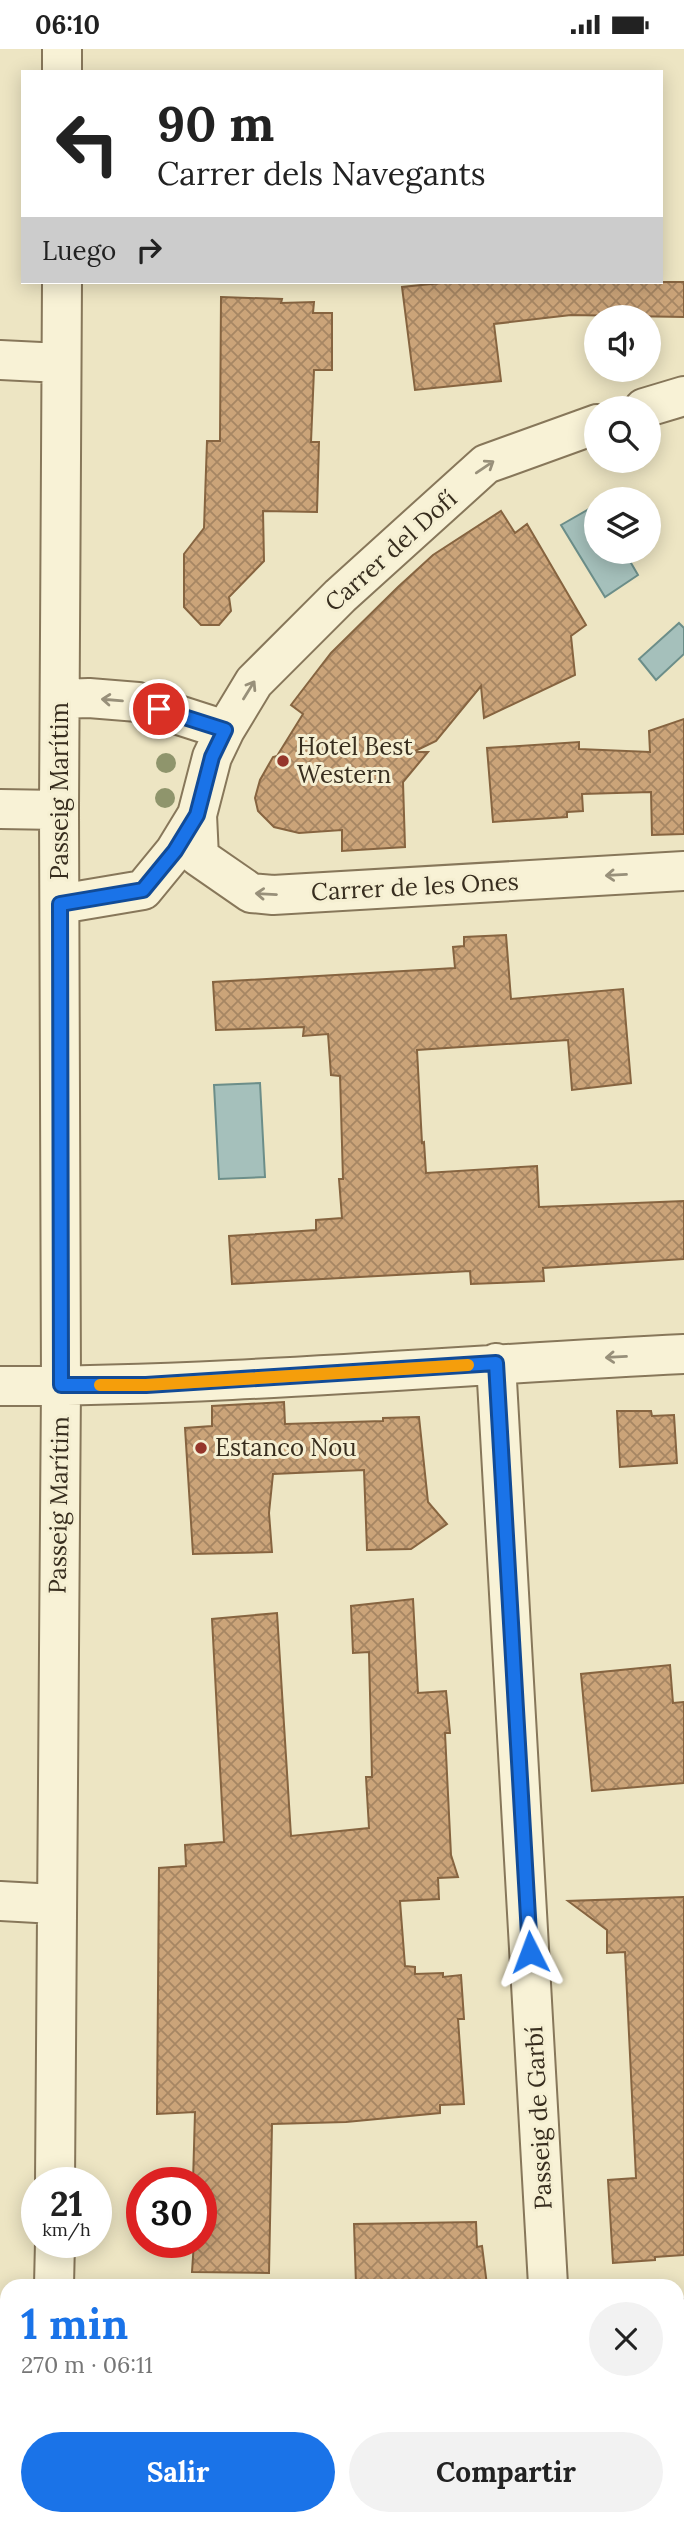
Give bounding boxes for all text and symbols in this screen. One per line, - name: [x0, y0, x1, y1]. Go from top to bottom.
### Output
- text: 06:10: [35, 8, 100, 41]
- text: 90 m: [157, 92, 274, 154]
- icon: left: [42, 98, 133, 189]
- text: Carrer dels Navegants: [157, 153, 486, 194]
- icon: right: [130, 231, 168, 269]
- text: Luego: [42, 234, 116, 267]
- map controls: [584, 305, 661, 564]
- button: sound: [584, 305, 661, 382]
- button: search: [584, 396, 661, 473]
- one-way arrow: [475, 460, 494, 475]
- street label: Carrer del Dofí: [318, 483, 463, 618]
- button: layers: [584, 487, 661, 564]
- pin: [129, 679, 189, 739]
- one-way arrow: [241, 681, 256, 700]
- icon: arrive: [140, 690, 178, 728]
- one-way arrow: [101, 693, 124, 706]
- street label: Passeig Marítim: [44, 702, 75, 880]
- place label: Hotel Best Western: [297, 731, 413, 790]
- marker: Hotel Best Western: [275, 753, 291, 769]
- street label: Carrer de les Ones: [310, 866, 520, 907]
- one-way arrow: [605, 869, 628, 882]
- one-way arrow: [255, 887, 278, 900]
- one-way arrow: [605, 1351, 628, 1364]
- street label: Passeig Marítim: [41, 1416, 76, 1594]
- place label: Estanco Nou: [215, 1432, 357, 1463]
- marker: Estanco Nou: [193, 1440, 209, 1456]
- position arrow: [493, 1915, 567, 1989]
- street label: Passeig de Garbí: [518, 2026, 559, 2211]
- speed limit sign: 30: [126, 2167, 217, 2258]
- text: 21: [50, 2181, 83, 2226]
- text: km/h: [42, 2218, 91, 2241]
- text: 1 min: [21, 2297, 128, 2351]
- button: close: [589, 2302, 663, 2376]
- text: 270 m · 06:11: [21, 2350, 153, 2379]
- button: Salir: [21, 2432, 335, 2512]
- button: Compartir: [349, 2432, 663, 2512]

